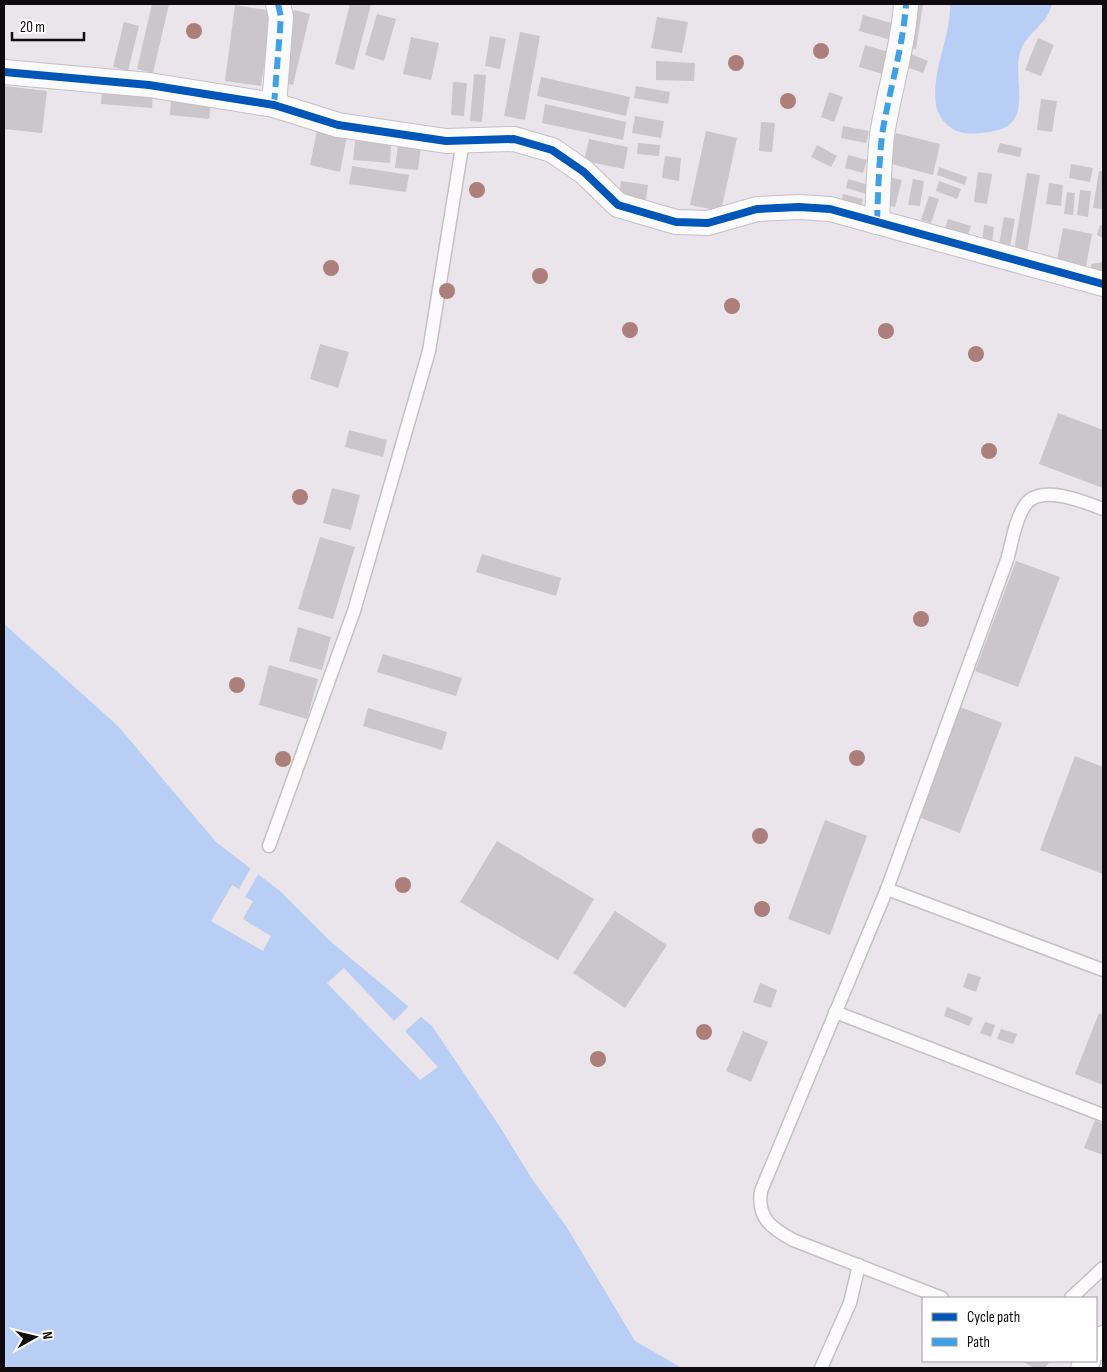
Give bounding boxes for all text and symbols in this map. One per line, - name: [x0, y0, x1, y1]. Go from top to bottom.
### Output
- scale bar: [12, 10, 85, 42]
- text: 20 m: [20, 18, 45, 37]
- legend: [922, 1297, 1097, 1362]
- text: Cycle path: [967, 1308, 1020, 1327]
- north arrow: [10, 1312, 60, 1362]
- text: N: [38, 1330, 56, 1340]
- text: Path: [967, 1333, 990, 1352]

